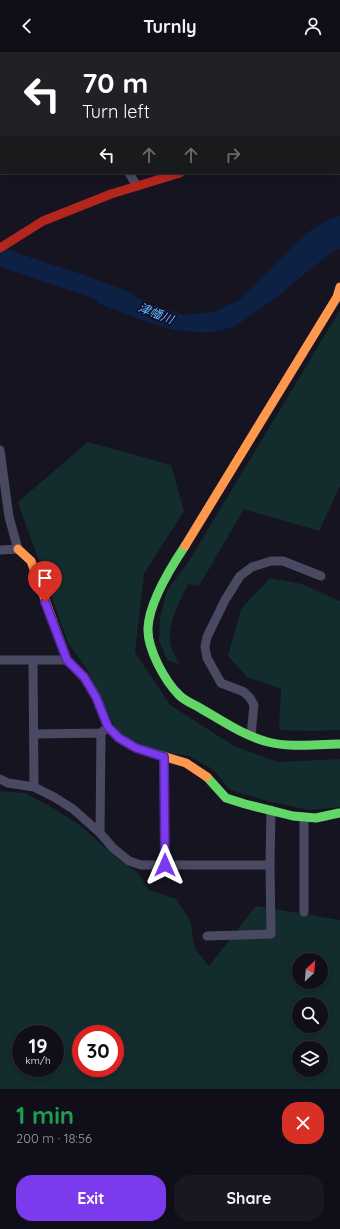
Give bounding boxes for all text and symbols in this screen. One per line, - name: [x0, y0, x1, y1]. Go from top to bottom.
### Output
- icon: back: [16, 15, 38, 37]
- text: Turnly: [143, 15, 197, 38]
- icon: person: [302, 15, 324, 37]
- text: 70 m: [82, 65, 148, 100]
- icon: left: [16, 68, 68, 120]
- text: Turn left: [82, 100, 150, 123]
- icon: left: [96, 144, 118, 166]
- icon: ahead: [138, 144, 160, 166]
- icon: ahead: [180, 144, 202, 166]
- icon: right: [222, 144, 244, 166]
- water label: 津幡川: [136, 299, 177, 327]
- pin: [28, 561, 62, 602]
- icon: arrive: [34, 567, 56, 589]
- position arrow: [144, 844, 186, 886]
- north arrow: [292, 953, 328, 989]
- map controls: [292, 953, 328, 1077]
- button: search: [292, 997, 328, 1033]
- speed limit sign: 30: [72, 1025, 124, 1077]
- text: 19: [28, 1033, 48, 1058]
- button: layers: [292, 1041, 328, 1077]
- text: km/h: [25, 1054, 51, 1067]
- text: 1 min: [16, 1100, 74, 1130]
- button: close: [282, 1102, 324, 1144]
- text: 200 m · 18:56: [16, 1130, 92, 1146]
- button: Exit: [16, 1175, 166, 1221]
- button: Share: [174, 1175, 324, 1221]

